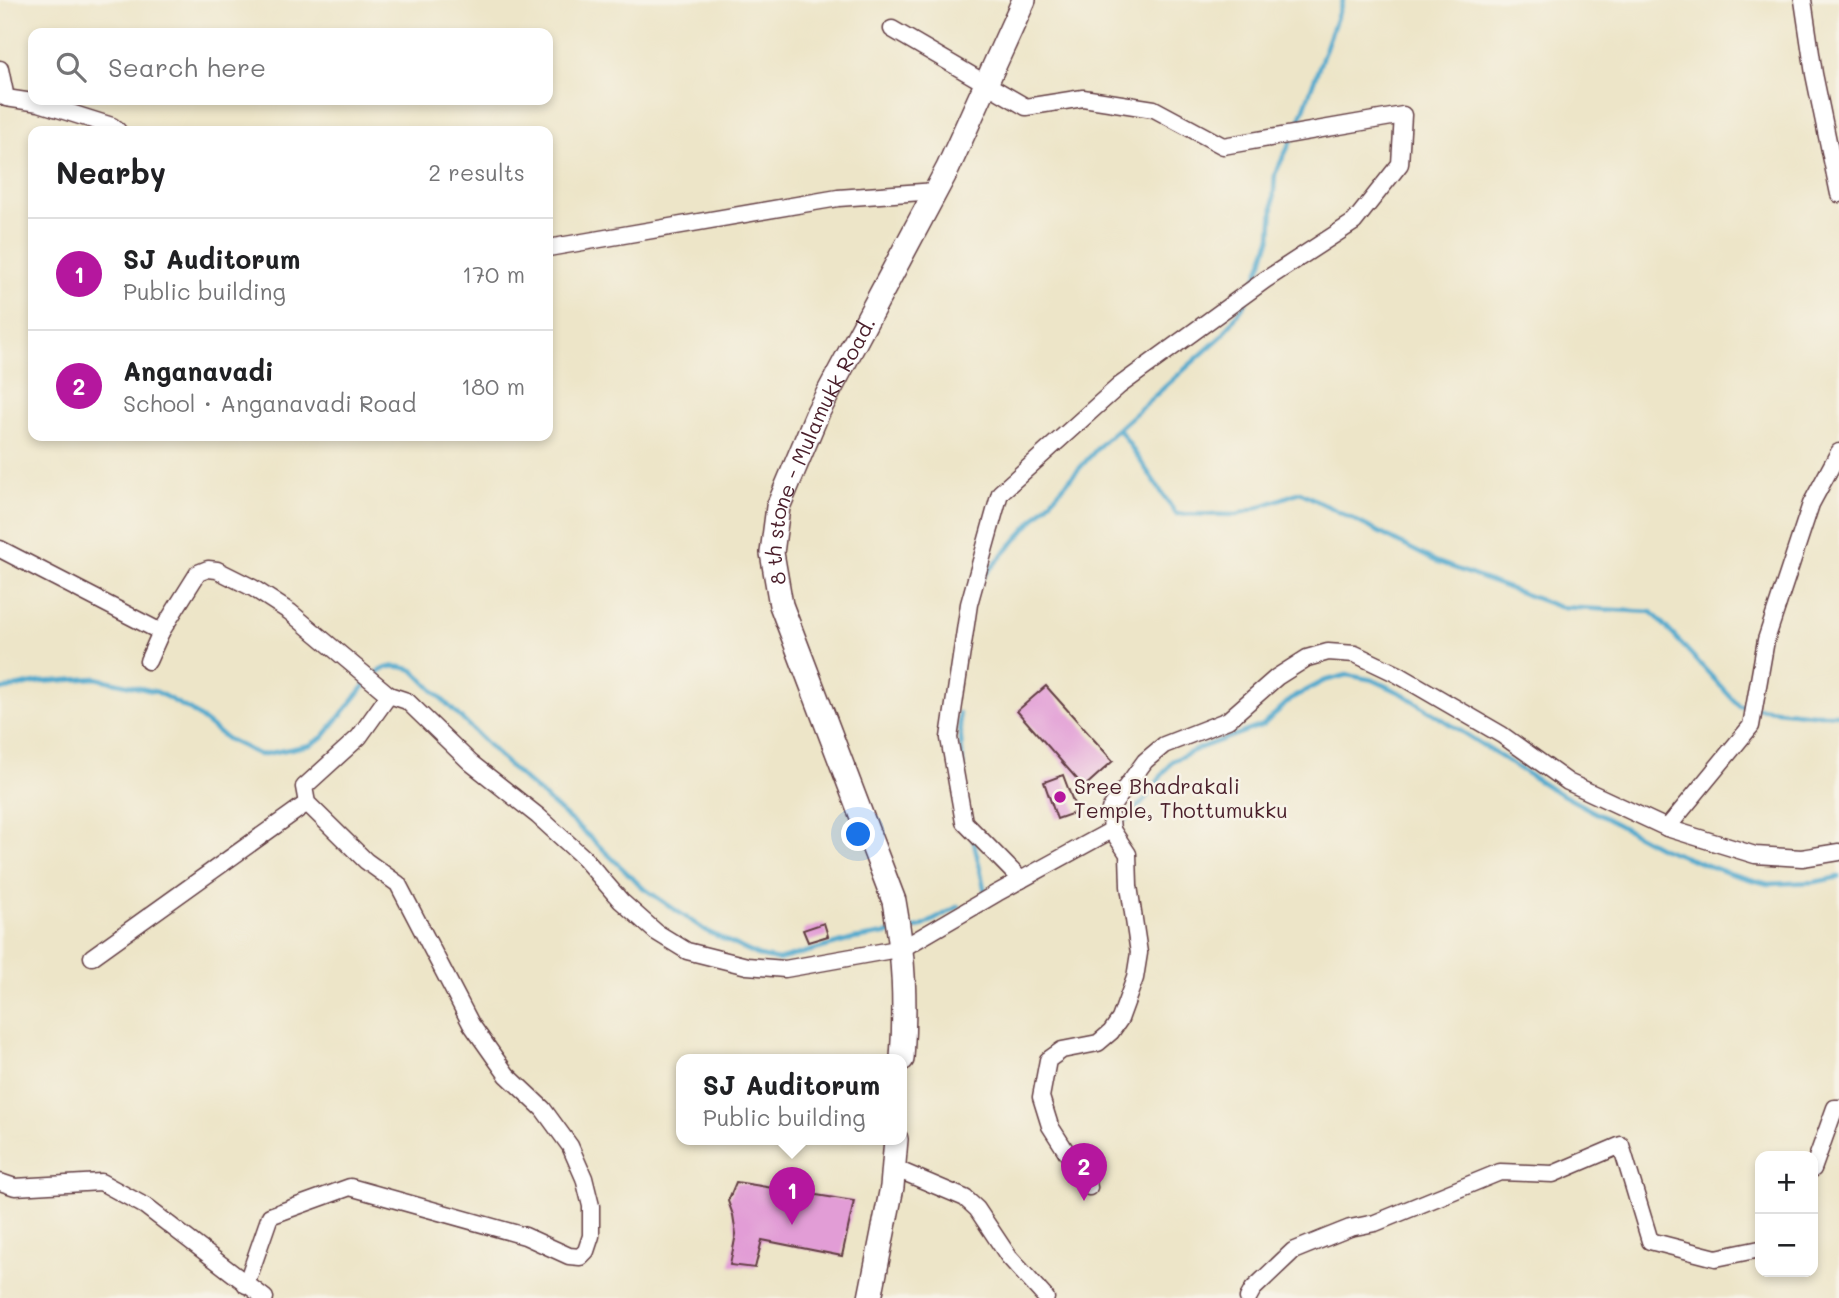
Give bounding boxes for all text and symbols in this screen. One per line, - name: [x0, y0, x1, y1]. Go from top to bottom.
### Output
- search box: [28, 28, 553, 105]
- icon: search: [52, 48, 90, 86]
- text: Search here: [108, 50, 266, 84]
- text: Nearby: [56, 152, 166, 192]
- text: 2 results: [428, 157, 525, 187]
- text: SJ Auditorum: [123, 242, 300, 276]
- text: 1: [74, 259, 84, 289]
- text: 170 m: [462, 259, 525, 289]
- text: Public building: [123, 276, 286, 306]
- street label: 8 th stone - Mulamukk Road.: [758, 312, 880, 587]
- text: Anganavadi: [123, 354, 274, 388]
- text: 2: [73, 371, 85, 401]
- text: 180 m: [461, 371, 525, 401]
- text: School · Anganavadi Road: [123, 388, 416, 418]
- place label: Sree Bhadrakali Temple, Thottumukku: [1074, 772, 1288, 823]
- marker: Sree Bhadrakali Temple, Thottumukku: [1052, 789, 1068, 805]
- your location: [841, 817, 875, 851]
- popup: [676, 1054, 907, 1145]
- text: SJ Auditorum: [703, 1068, 880, 1102]
- text: Public building: [703, 1102, 866, 1132]
- pin: 2: [1061, 1143, 1107, 1201]
- map controls: [1755, 1151, 1818, 1277]
- button: +: [1755, 1151, 1818, 1214]
- pin: 1: [769, 1167, 815, 1225]
- button: −: [1755, 1214, 1818, 1277]

